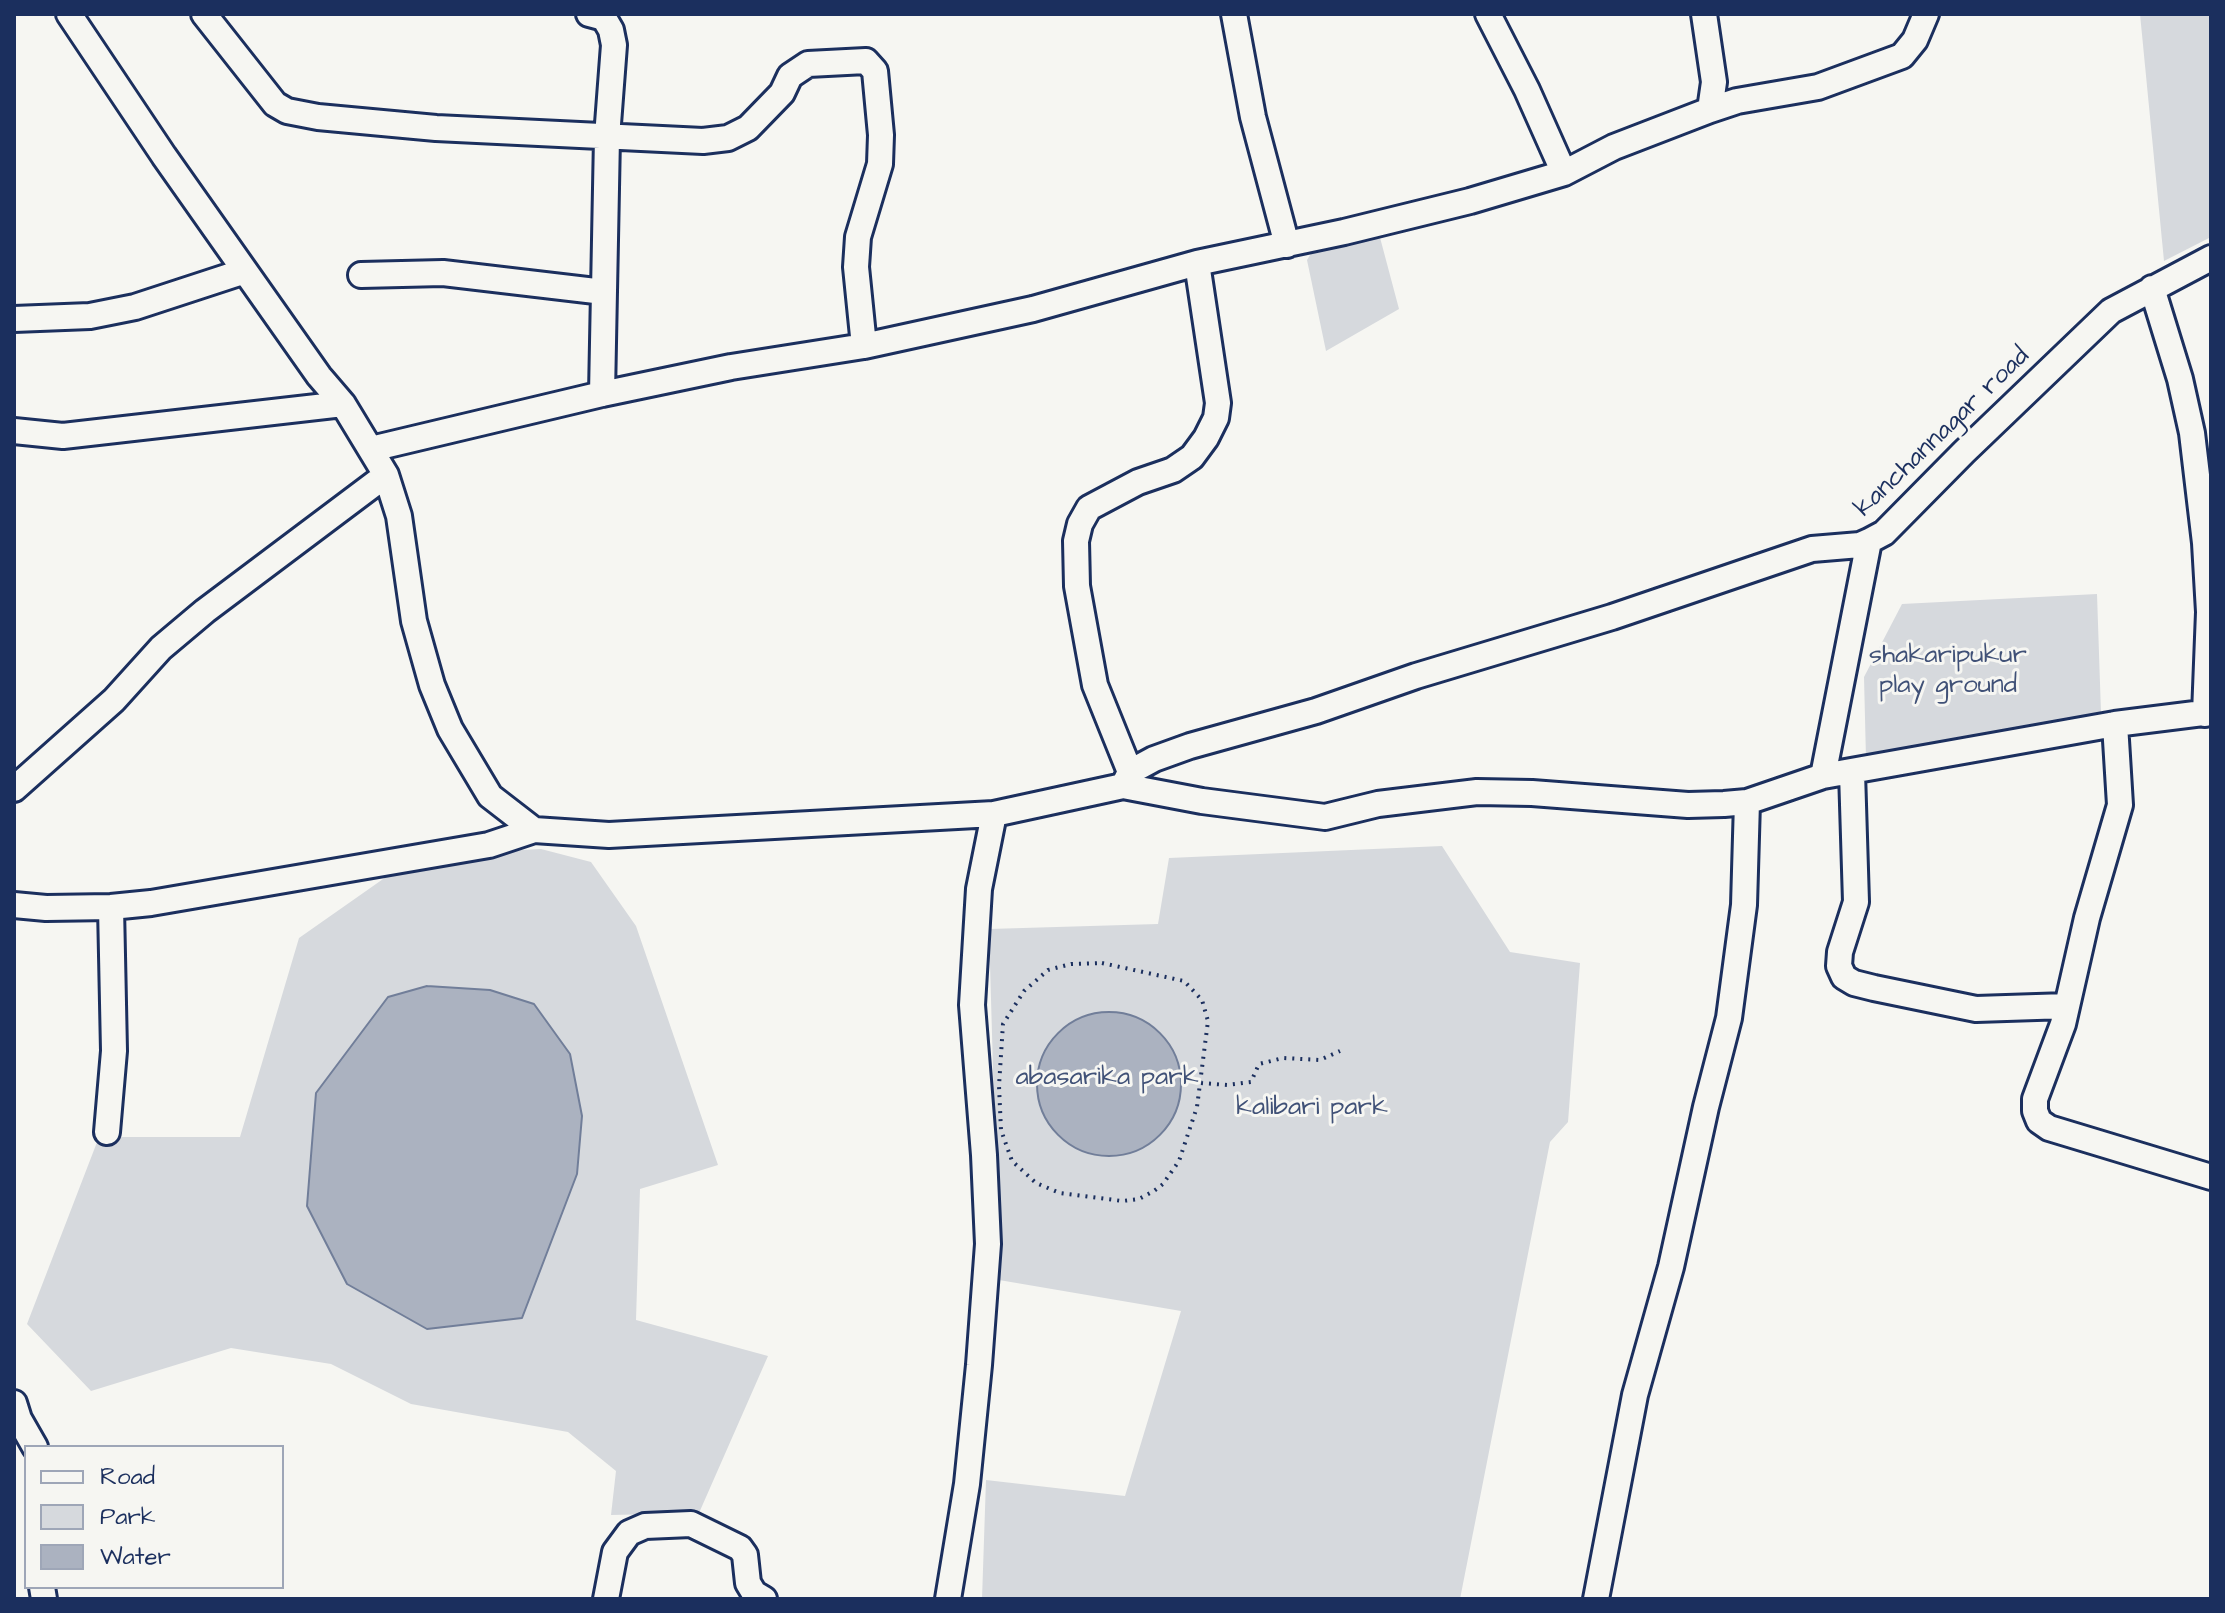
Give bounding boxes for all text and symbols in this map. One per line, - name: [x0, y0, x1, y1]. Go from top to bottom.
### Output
- street label: kanchannagar road: [1849, 342, 2037, 524]
- park label: shakaripukur play ground: [1869, 641, 2027, 702]
- park label: abasarika park: [1015, 1063, 1199, 1095]
- park label: kalibari park: [1236, 1093, 1388, 1125]
- legend: [24, 1445, 284, 1589]
- text: Road: [100, 1460, 155, 1494]
- text: Park: [100, 1500, 156, 1534]
- text: Water: [100, 1540, 171, 1574]

